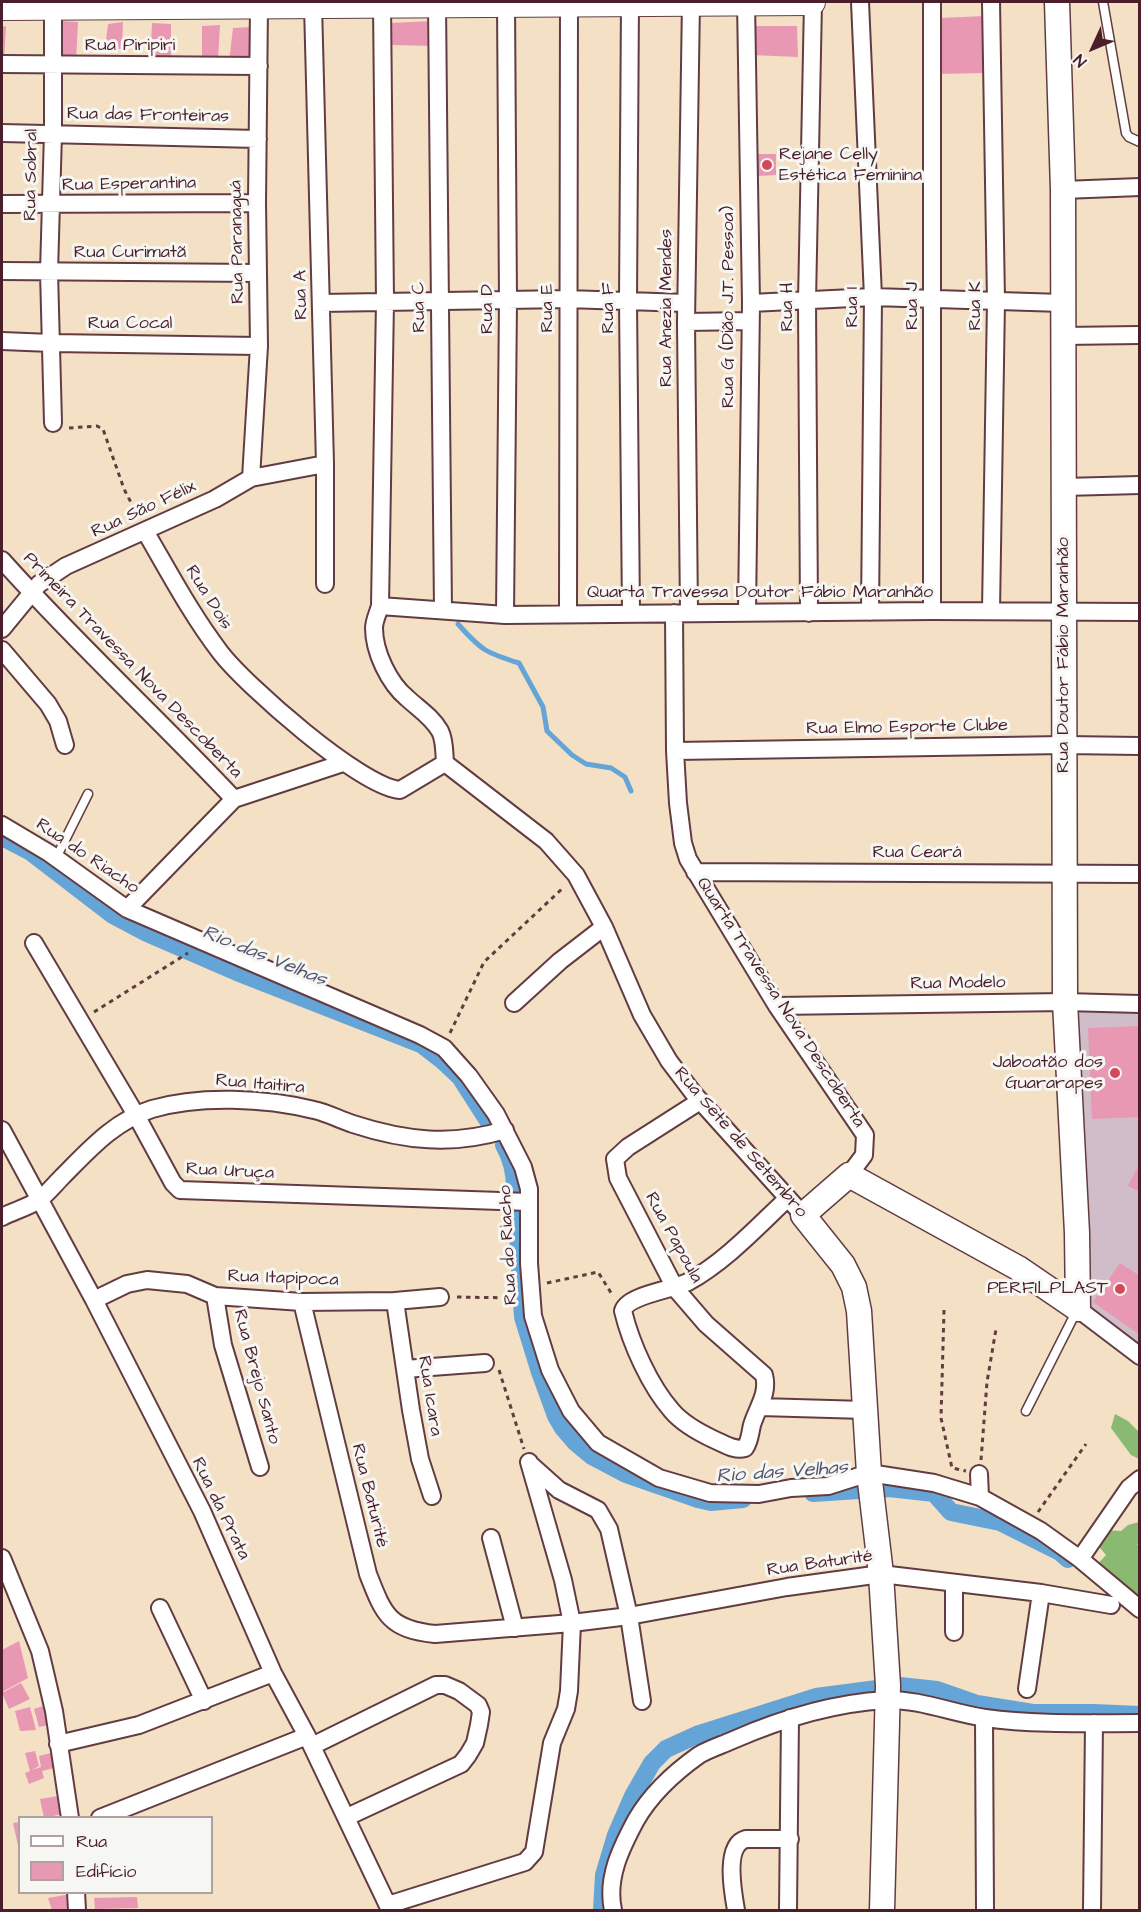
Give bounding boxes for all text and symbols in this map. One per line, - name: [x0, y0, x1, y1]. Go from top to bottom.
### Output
- north arrow: [1063, 18, 1123, 78]
- street label: Rua Piripiri: [85, 35, 175, 57]
- text: N: [1069, 49, 1091, 72]
- street label: Rua das Fronteiras: [67, 104, 229, 128]
- street label: Rua Sobral: [20, 129, 44, 221]
- place label: Rejane Celly Estética Feminina: [779, 144, 922, 186]
- marker: Rejane Celly Estética Feminina: [760, 158, 774, 172]
- street label: Rua Esperantina: [62, 173, 196, 197]
- street label: Rua Paranaguá: [226, 180, 250, 304]
- street label: Rua G (Dião J.T. Pessoa): [718, 206, 740, 408]
- street label: Rua Anezia Mendes: [656, 229, 678, 387]
- street label: Rua Curimatã: [74, 242, 186, 264]
- street label: Rua A: [291, 270, 313, 320]
- street label: Rua C: [409, 281, 431, 333]
- street label: Rua K: [965, 281, 987, 331]
- street label: Rua H: [777, 282, 799, 332]
- street label: Rua J: [902, 282, 924, 330]
- street label: Rua F: [598, 283, 620, 333]
- street label: Rua D: [477, 284, 499, 334]
- street label: Rua E: [537, 284, 559, 332]
- street label: Rua I: [842, 286, 864, 328]
- street label: Rua Cocal: [88, 313, 172, 335]
- street label: Rua São Félix: [88, 476, 200, 544]
- street label: Rua Doutor Fábio Maranhão: [1053, 537, 1075, 773]
- street label: Primeira Travessa Nova Descoberta: [18, 548, 246, 784]
- street label: Rua Dois: [180, 562, 236, 634]
- street label: Quarta Travessa Doutor Fábio Maranhão: [587, 582, 933, 604]
- street label: Rua Elmo Esporte Clube: [806, 715, 1008, 741]
- street label: Rua do Riacho: [31, 814, 143, 900]
- street label: Rua Ceará: [872, 842, 962, 864]
- street label: Quarta Travessa Nova Descoberta: [691, 874, 869, 1132]
- water label: Rio das Velhas: [198, 921, 330, 993]
- street label: Rua Modelo: [910, 972, 1006, 996]
- place label: Jaboatão dos Guararapes: [993, 1052, 1103, 1094]
- street label: Rua Sete de Setembro: [669, 1063, 811, 1223]
- marker: Jaboatão dos Guararapes: [1108, 1066, 1122, 1080]
- street label: Rua Itaitira: [215, 1070, 305, 1100]
- street label: Rua Uruça: [185, 1159, 275, 1185]
- street label: Rua do Riacho: [495, 1184, 523, 1306]
- street label: Rua Papoula: [639, 1189, 707, 1287]
- street label: Rua Itapipoca: [227, 1266, 339, 1292]
- place label: PERFILPLAST: [987, 1278, 1108, 1300]
- marker: PERFILPLAST: [1113, 1282, 1127, 1296]
- street label: Rua Brejo Santo: [228, 1307, 284, 1447]
- street label: Rua Icara: [412, 1354, 446, 1438]
- street label: Rua Baturité: [346, 1442, 392, 1550]
- street label: Rua da Prata: [186, 1454, 254, 1564]
- water label: Rio das Velhas: [716, 1456, 848, 1490]
- street label: Rua Baturité: [766, 1546, 874, 1582]
- legend: [18, 1816, 213, 1894]
- text: Rua: [76, 1829, 107, 1854]
- text: Edifício: [76, 1859, 136, 1884]

